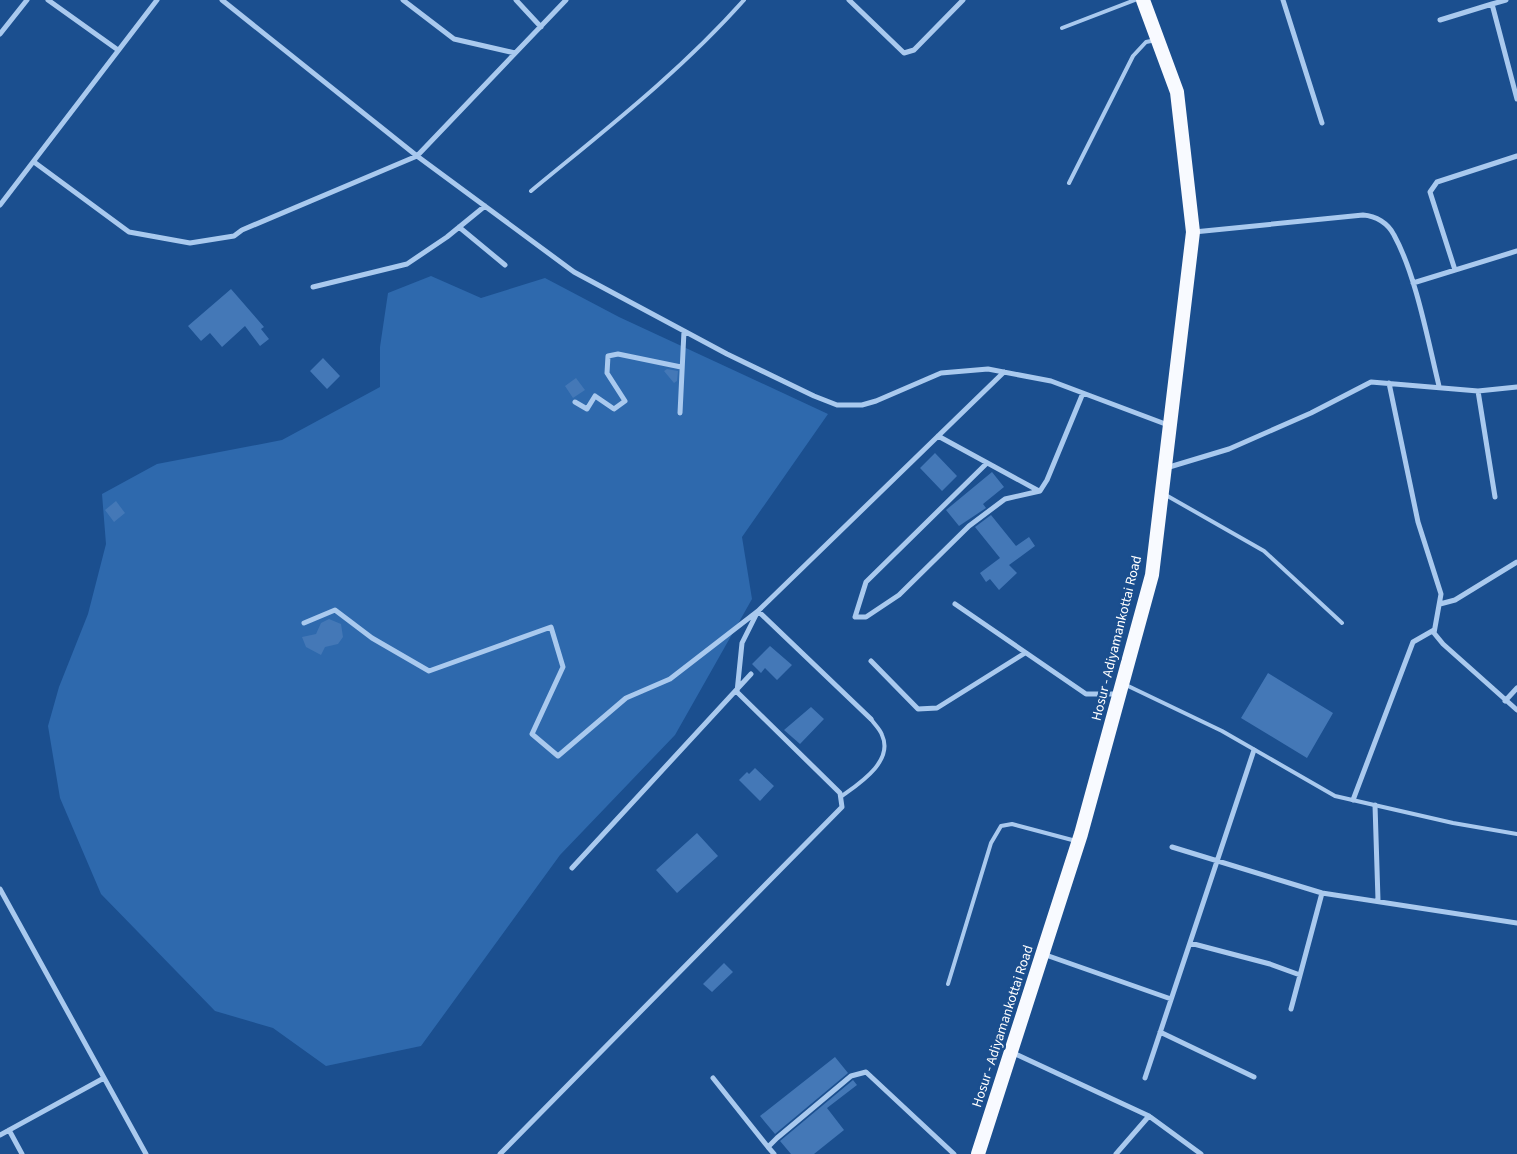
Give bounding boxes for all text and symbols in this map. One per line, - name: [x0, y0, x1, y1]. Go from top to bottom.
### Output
- street label: Hosur - Adiyamankottai Road: [1087, 553, 1147, 723]
- street label: Hosur - Adiyamankottai Road: [967, 943, 1039, 1110]

